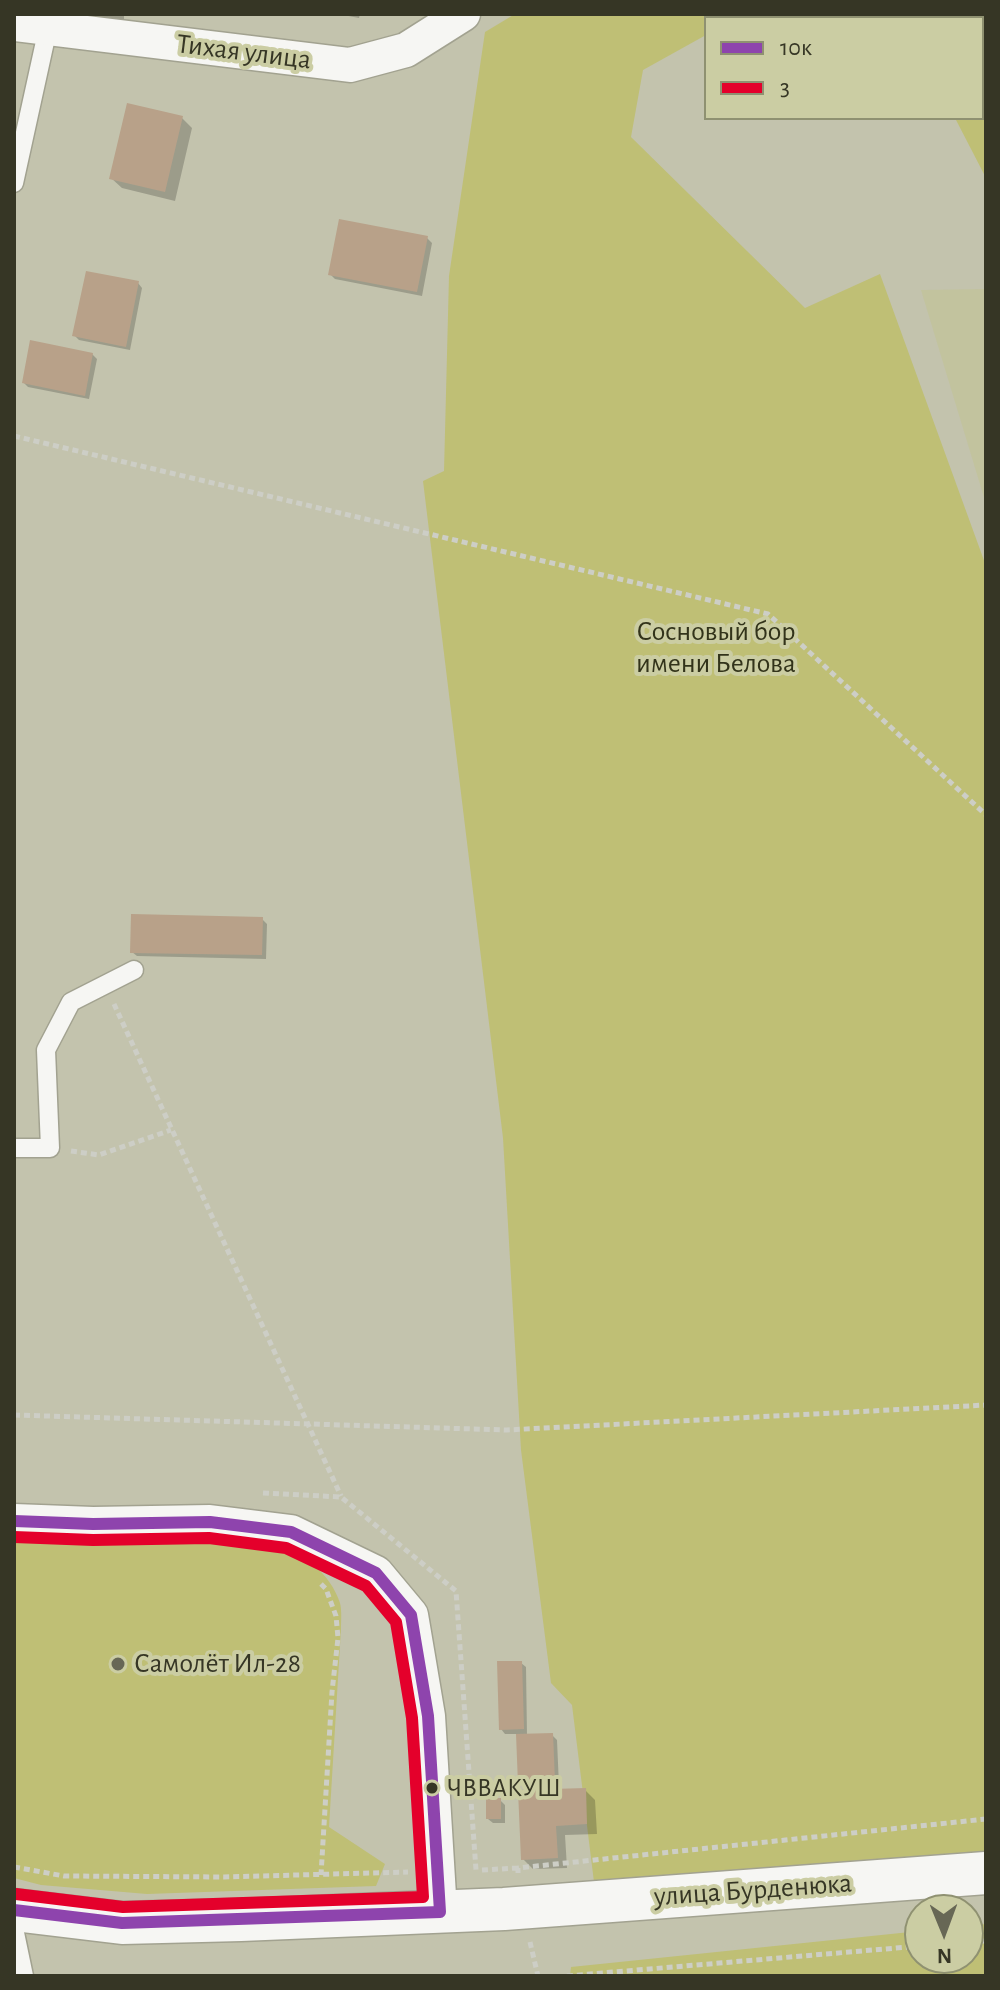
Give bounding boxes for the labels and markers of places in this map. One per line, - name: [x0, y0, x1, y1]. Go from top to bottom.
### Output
- place label: Самолёт Ил-28: [134, 1647, 301, 1681]
- marker: Самолёт Ил-28: [109, 1655, 127, 1673]
- place label: ЧВВАКУШ: [447, 1772, 561, 1804]
- marker: ЧВВАКУШ: [424, 1780, 440, 1796]

